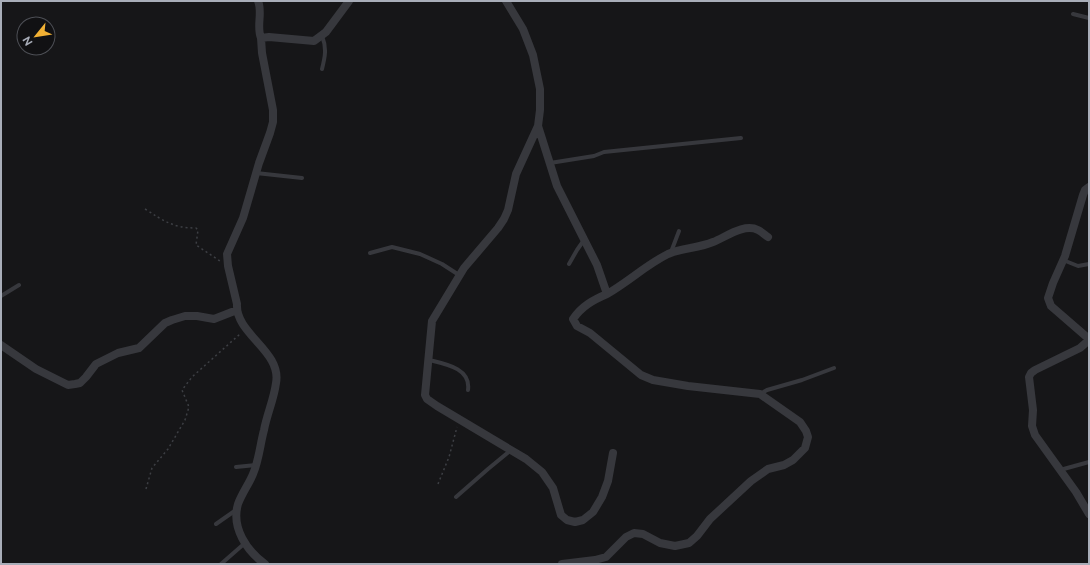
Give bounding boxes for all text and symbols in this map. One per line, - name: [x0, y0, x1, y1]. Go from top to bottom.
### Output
- north arrow: [16, 16, 56, 56]
- text: N: [20, 34, 36, 48]

